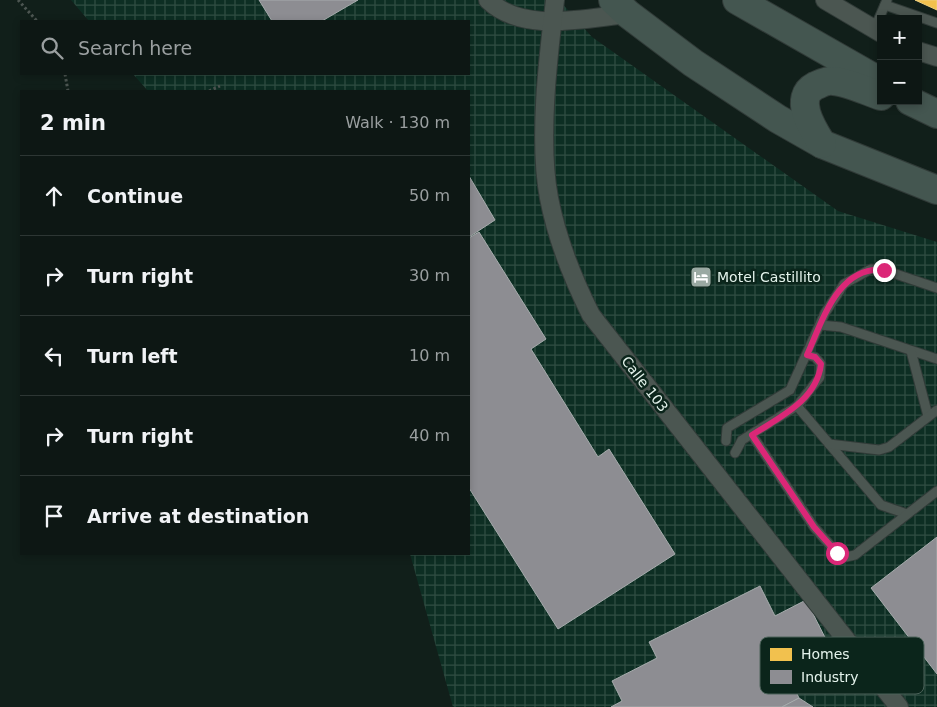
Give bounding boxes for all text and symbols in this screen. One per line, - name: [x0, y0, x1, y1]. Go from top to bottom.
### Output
- map controls: [877, 15, 922, 105]
- button: +: [877, 15, 922, 60]
- search box: [20, 20, 470, 75]
- icon: search: [38, 34, 66, 62]
- text: Search here: [78, 37, 192, 59]
- button: −: [877, 60, 922, 105]
- text: 2 min: [40, 111, 106, 135]
- text: Walk · 130 m: [345, 113, 450, 132]
- icon: ahead: [40, 182, 68, 210]
- text: Continue: [87, 185, 183, 207]
- text: 50 m: [409, 186, 450, 205]
- route end: [873, 259, 896, 282]
- icon: right: [40, 262, 68, 290]
- text: Turn right: [87, 265, 193, 287]
- hotel icon: Motel Castillito: [689, 265, 713, 289]
- text: 30 m: [409, 266, 450, 285]
- place label: Motel Castillito: [717, 269, 821, 285]
- icon: left: [40, 342, 68, 370]
- text: Turn left: [87, 345, 178, 367]
- text: 10 m: [409, 346, 450, 365]
- street label: Calle 103: [618, 353, 672, 415]
- icon: right: [40, 422, 68, 450]
- text: Turn right: [87, 425, 193, 447]
- text: 40 m: [409, 426, 450, 445]
- icon: arrive: [40, 502, 68, 530]
- text: Arrive at destination: [87, 505, 309, 527]
- route start: [826, 542, 849, 565]
- legend: [760, 637, 924, 694]
- text: Homes: [801, 646, 850, 662]
- text: Industry: [801, 669, 859, 685]

